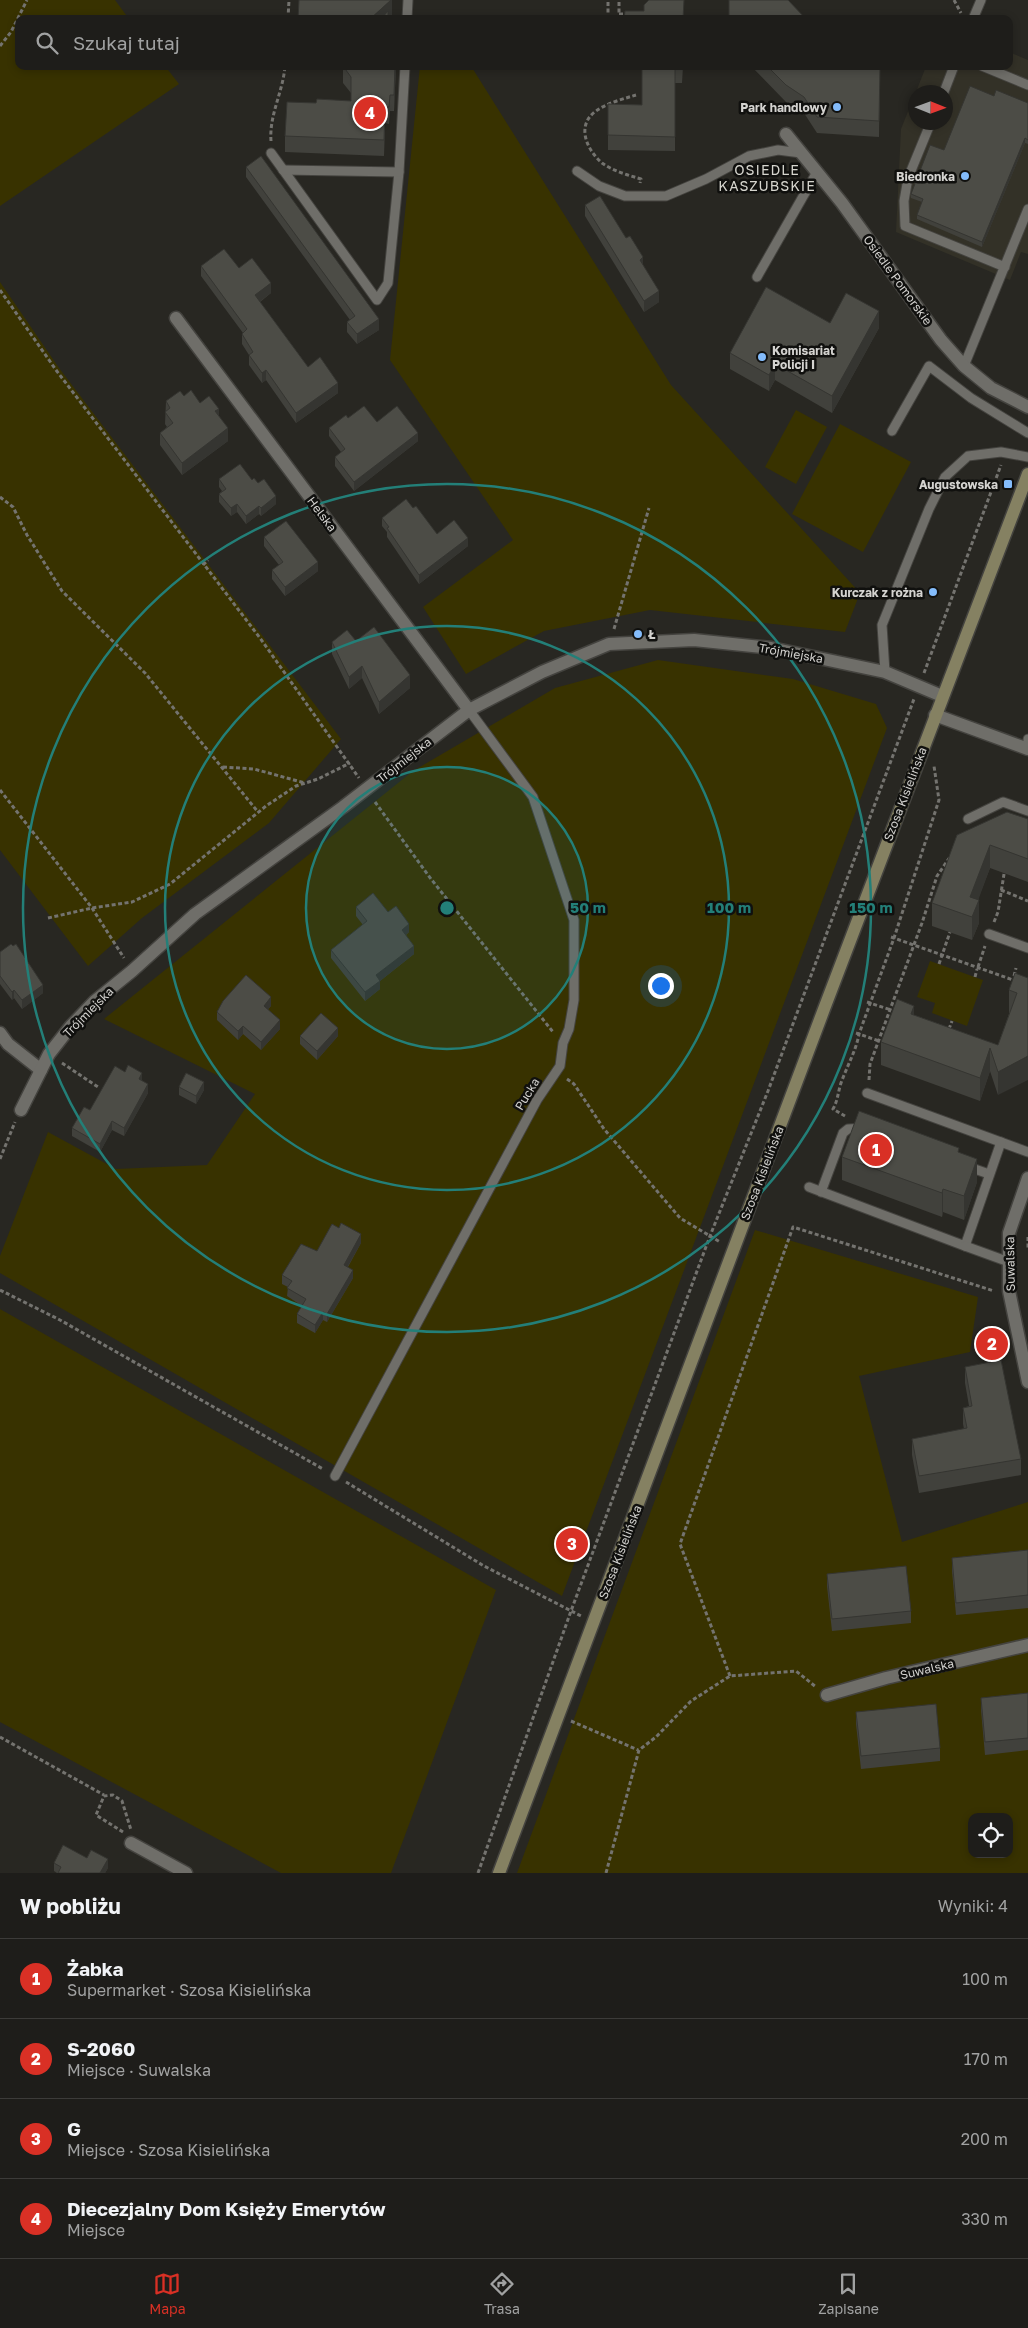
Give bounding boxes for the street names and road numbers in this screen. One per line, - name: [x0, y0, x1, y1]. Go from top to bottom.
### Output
- street label: Osiedle Pomorskie: [860, 232, 936, 328]
- street label: Helska: [304, 494, 340, 534]
- street label: Trójmiejska: [758, 640, 824, 666]
- street label: Trójmiejska: [374, 734, 434, 786]
- street label: Szosa Kisielińska: [880, 745, 930, 843]
- street label: Trójmiejska: [60, 984, 116, 1040]
- street label: Pucka: [512, 1075, 542, 1113]
- street label: Szosa Kisielińska: [737, 1124, 787, 1222]
- street label: Suwalska: [1002, 1236, 1018, 1292]
- street label: Szosa Kisielińska: [595, 1503, 645, 1601]
- street label: Suwalska: [899, 1656, 955, 1682]

